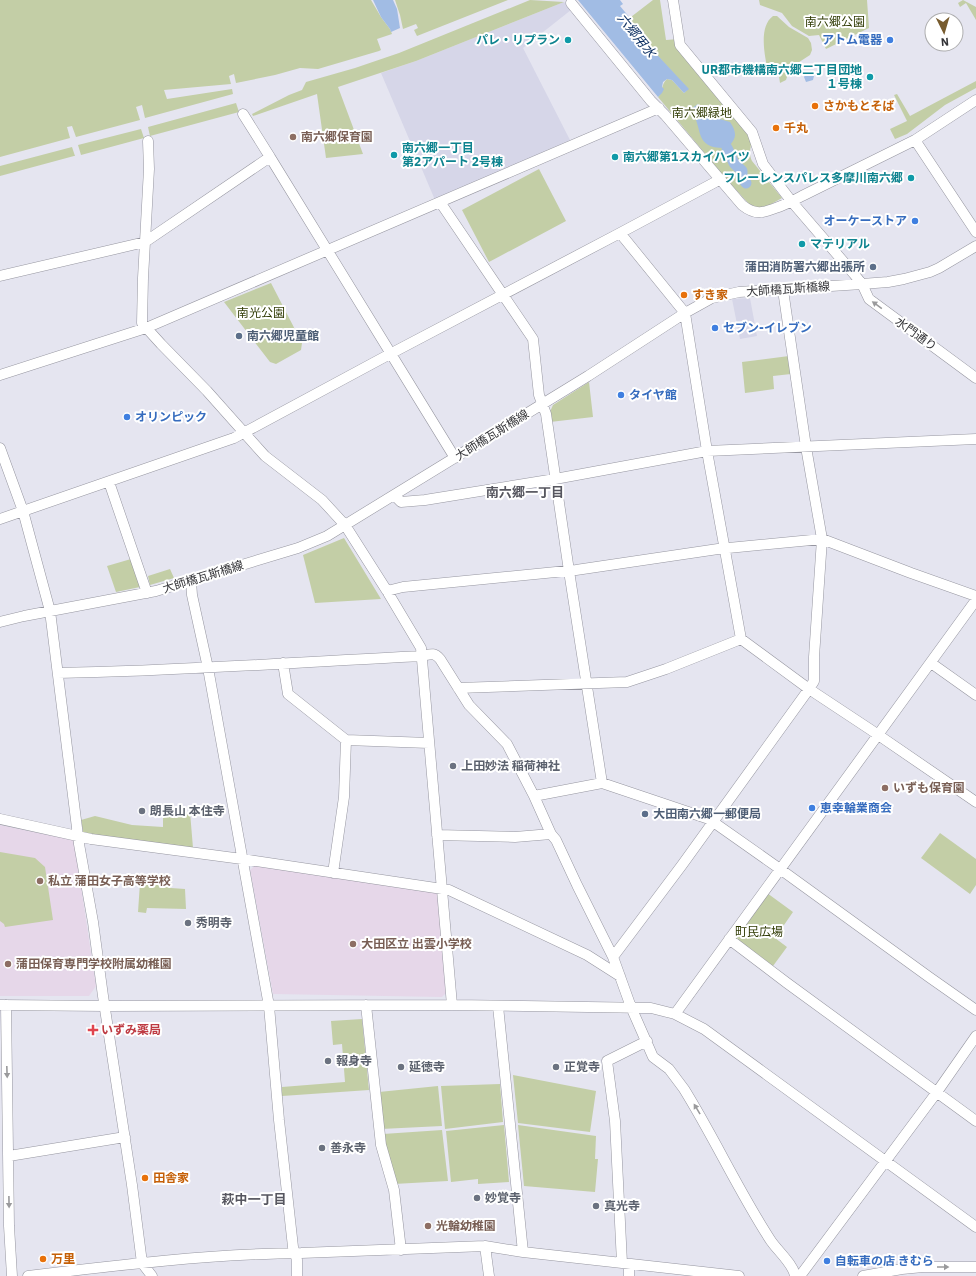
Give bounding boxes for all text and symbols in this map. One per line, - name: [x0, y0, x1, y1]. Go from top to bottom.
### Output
- water label: 六郷用水: [614, 10, 661, 62]
- north arrow: [924, 12, 964, 52]
- park label: 南六郷公園: [805, 14, 865, 29]
- place label: パレ・リプラン: [476, 32, 560, 47]
- place label: アトム電器: [822, 32, 883, 47]
- marker: パレ・リプラン: [563, 35, 573, 45]
- marker: アトム電器: [885, 35, 895, 45]
- text: N: [940, 35, 949, 49]
- place label: UR都市機構南六郷二丁目団地 １号棟: [702, 62, 862, 91]
- marker: UR都市機構南六郷二丁目団地 １号棟: [865, 72, 875, 82]
- place label: さかもとそば: [823, 98, 894, 113]
- marker: さかもとそば: [810, 101, 820, 111]
- park label: 南六郷緑地: [672, 105, 732, 120]
- place label: 千丸: [784, 120, 808, 135]
- marker: 千丸: [771, 123, 781, 133]
- place label: 南六郷保育園: [301, 129, 373, 144]
- marker: 南六郷保育園: [288, 132, 298, 142]
- place label: 南六郷一丁目 第2アパート 2号棟: [402, 140, 503, 169]
- place label: 南六郷第1スカイハイツ: [623, 149, 750, 164]
- marker: 南六郷一丁目 第2アパート 2号棟: [389, 150, 399, 160]
- marker: 南六郷第1スカイハイツ: [610, 152, 620, 162]
- place label: フレーレンスパレス多摩川南六郷: [723, 170, 903, 185]
- marker: フレーレンスパレス多摩川南六郷: [906, 173, 916, 183]
- place label: オーケーストア: [824, 213, 907, 228]
- marker: オーケーストア: [910, 216, 920, 226]
- place label: マテリアル: [810, 236, 870, 251]
- marker: マテリアル: [797, 239, 807, 249]
- place label: 蒲田消防署六郷出張所: [745, 259, 865, 274]
- marker: 蒲田消防署六郷出張所: [868, 262, 878, 272]
- street label: 大師橋瓦斯橋線: [746, 278, 830, 299]
- place label: すき家: [692, 287, 728, 302]
- marker: すき家: [679, 290, 689, 300]
- one-way arrow: [872, 301, 883, 309]
- park label: 南光公園: [237, 305, 285, 320]
- street label: 水門通り: [892, 313, 940, 354]
- place label: セブン-イレブン: [723, 320, 812, 335]
- marker: セブン-イレブン: [710, 323, 720, 333]
- place label: 南六郷児童館: [247, 328, 319, 343]
- marker: 南六郷児童館: [234, 331, 244, 341]
- place label: タイヤ館: [629, 387, 677, 402]
- marker: タイヤ館: [616, 390, 626, 400]
- street label: 大師橋瓦斯橋線: [452, 406, 531, 463]
- place label: オリンピック: [135, 409, 207, 424]
- marker: オリンピック: [122, 412, 132, 422]
- district label: 南六郷一丁目: [486, 484, 564, 501]
- street label: 大師橋瓦斯橋線: [160, 557, 245, 596]
- place label: 上田妙法 稲荷神社: [461, 758, 560, 773]
- marker: 上田妙法 稲荷神社: [448, 761, 458, 771]
- place label: いずも保育園: [893, 780, 965, 795]
- marker: いずも保育園: [880, 783, 890, 793]
- place label: 恵幸輪業商会: [820, 800, 892, 815]
- place label: 朗長山 本住寺: [150, 803, 225, 818]
- marker: 恵幸輪業商会: [807, 803, 817, 813]
- marker: 朗長山 本住寺: [137, 806, 147, 816]
- place label: 大田南六郷一郵便局: [653, 806, 761, 821]
- marker: 大田南六郷一郵便局: [640, 809, 650, 819]
- place label: 私立 蒲田女子高等学校: [48, 873, 171, 888]
- marker: 私立 蒲田女子高等学校: [35, 876, 45, 886]
- place label: 秀明寺: [196, 915, 232, 930]
- marker: 秀明寺: [183, 918, 193, 928]
- park label: 町民広場: [735, 924, 783, 939]
- place label: 大田区立 出雲小学校: [361, 936, 472, 951]
- marker: 大田区立 出雲小学校: [348, 939, 358, 949]
- place label: 蒲田保育専門学校附属幼稚園: [16, 956, 172, 971]
- marker: 蒲田保育専門学校附属幼稚園: [3, 959, 13, 969]
- place label: いずみ薬局: [101, 1022, 161, 1037]
- marker: いずみ薬局: [88, 1025, 98, 1035]
- place label: 報身寺: [336, 1053, 372, 1068]
- marker: 報身寺: [323, 1056, 333, 1066]
- place label: 延徳寺: [409, 1059, 445, 1074]
- place label: 正覚寺: [564, 1059, 600, 1074]
- marker: 延徳寺: [396, 1062, 406, 1072]
- marker: 正覚寺: [551, 1062, 561, 1072]
- one-way arrow: [4, 1066, 11, 1078]
- one-way arrow: [693, 1103, 700, 1115]
- place label: 善永寺: [330, 1140, 366, 1155]
- marker: 善永寺: [317, 1143, 327, 1153]
- place label: 田舎家: [153, 1170, 189, 1185]
- marker: 田舎家: [140, 1173, 150, 1183]
- place label: 妙覚寺: [485, 1190, 521, 1205]
- district label: 萩中一丁目: [221, 1191, 287, 1208]
- marker: 妙覚寺: [472, 1193, 482, 1203]
- one-way arrow: [6, 1196, 12, 1209]
- place label: 真光寺: [604, 1198, 640, 1213]
- marker: 真光寺: [591, 1201, 601, 1211]
- place label: 光輪幼稚園: [436, 1218, 496, 1233]
- marker: 光輪幼稚園: [423, 1221, 433, 1231]
- place label: 万里: [51, 1251, 75, 1266]
- place label: 自転車の店 きむら: [835, 1253, 934, 1268]
- marker: 万里: [38, 1254, 48, 1264]
- marker: 自転車の店 きむら: [822, 1256, 832, 1266]
- one-way arrow: [937, 1264, 950, 1270]

